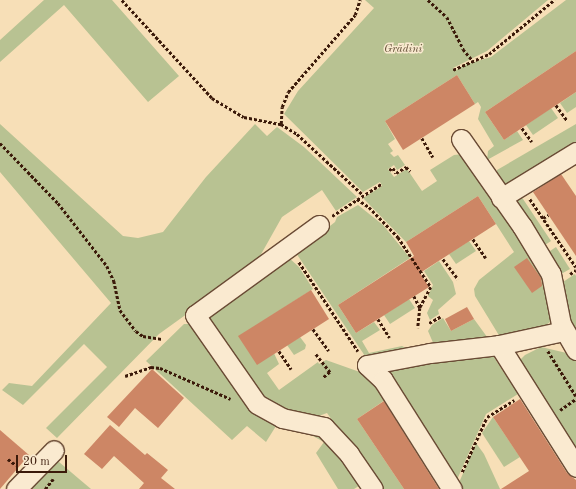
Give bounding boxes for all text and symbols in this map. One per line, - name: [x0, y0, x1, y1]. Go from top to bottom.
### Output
- park label: Grădini: [384, 43, 422, 57]
- scale bar: [18, 447, 69, 473]
- text: 20 m: [23, 456, 50, 468]

